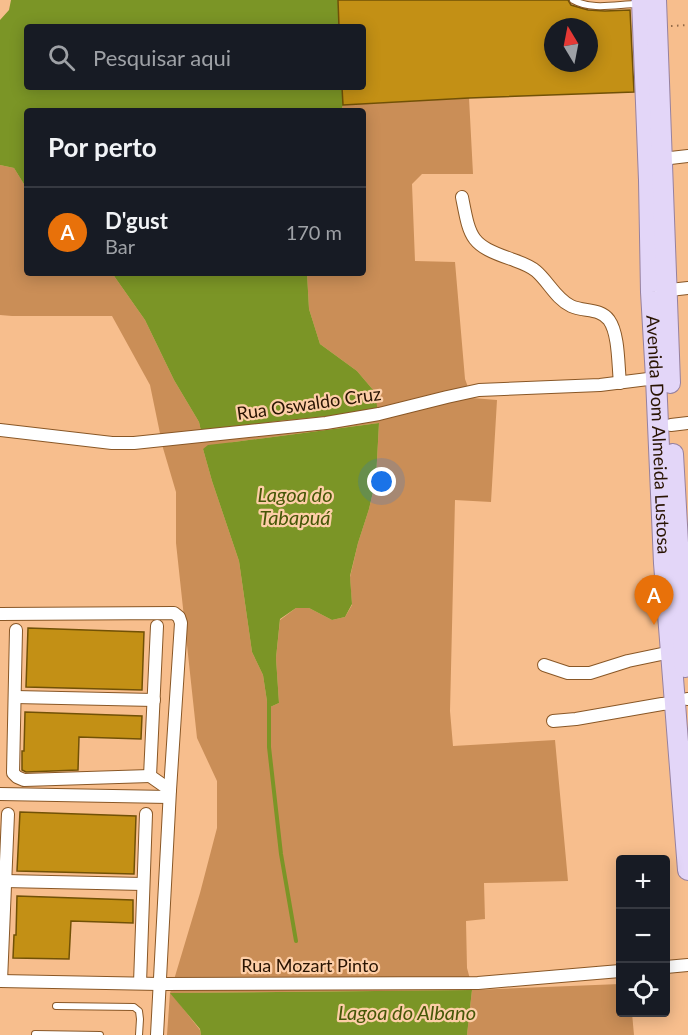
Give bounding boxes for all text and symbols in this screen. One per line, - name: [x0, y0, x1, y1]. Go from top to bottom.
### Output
- north arrow: [544, 18, 598, 72]
- search box: [24, 24, 366, 90]
- icon: search: [45, 41, 78, 74]
- text: Pesquisar aqui: [93, 44, 231, 71]
- text: Por perto: [48, 131, 157, 163]
- text: D'gust: [105, 207, 168, 234]
- text: A: [61, 220, 74, 244]
- text: 170 m: [286, 220, 342, 244]
- text: Bar: [105, 234, 135, 258]
- street label: Avenida Dom Almeida Lustosa: [642, 314, 676, 555]
- street label: Rua Oswaldo Cruz: [235, 382, 382, 424]
- your location: [367, 467, 396, 496]
- water label: Lagoa do Tabapuá: [257, 482, 333, 529]
- pin: A: [634, 576, 674, 625]
- map controls: [616, 855, 670, 1017]
- button: +: [616, 855, 670, 909]
- button: −: [616, 909, 670, 963]
- street label: Rua Mozart Pinto: [241, 954, 379, 976]
- button: locate: [616, 963, 670, 1017]
- water label: Lagoa do Albano: [338, 1000, 476, 1024]

